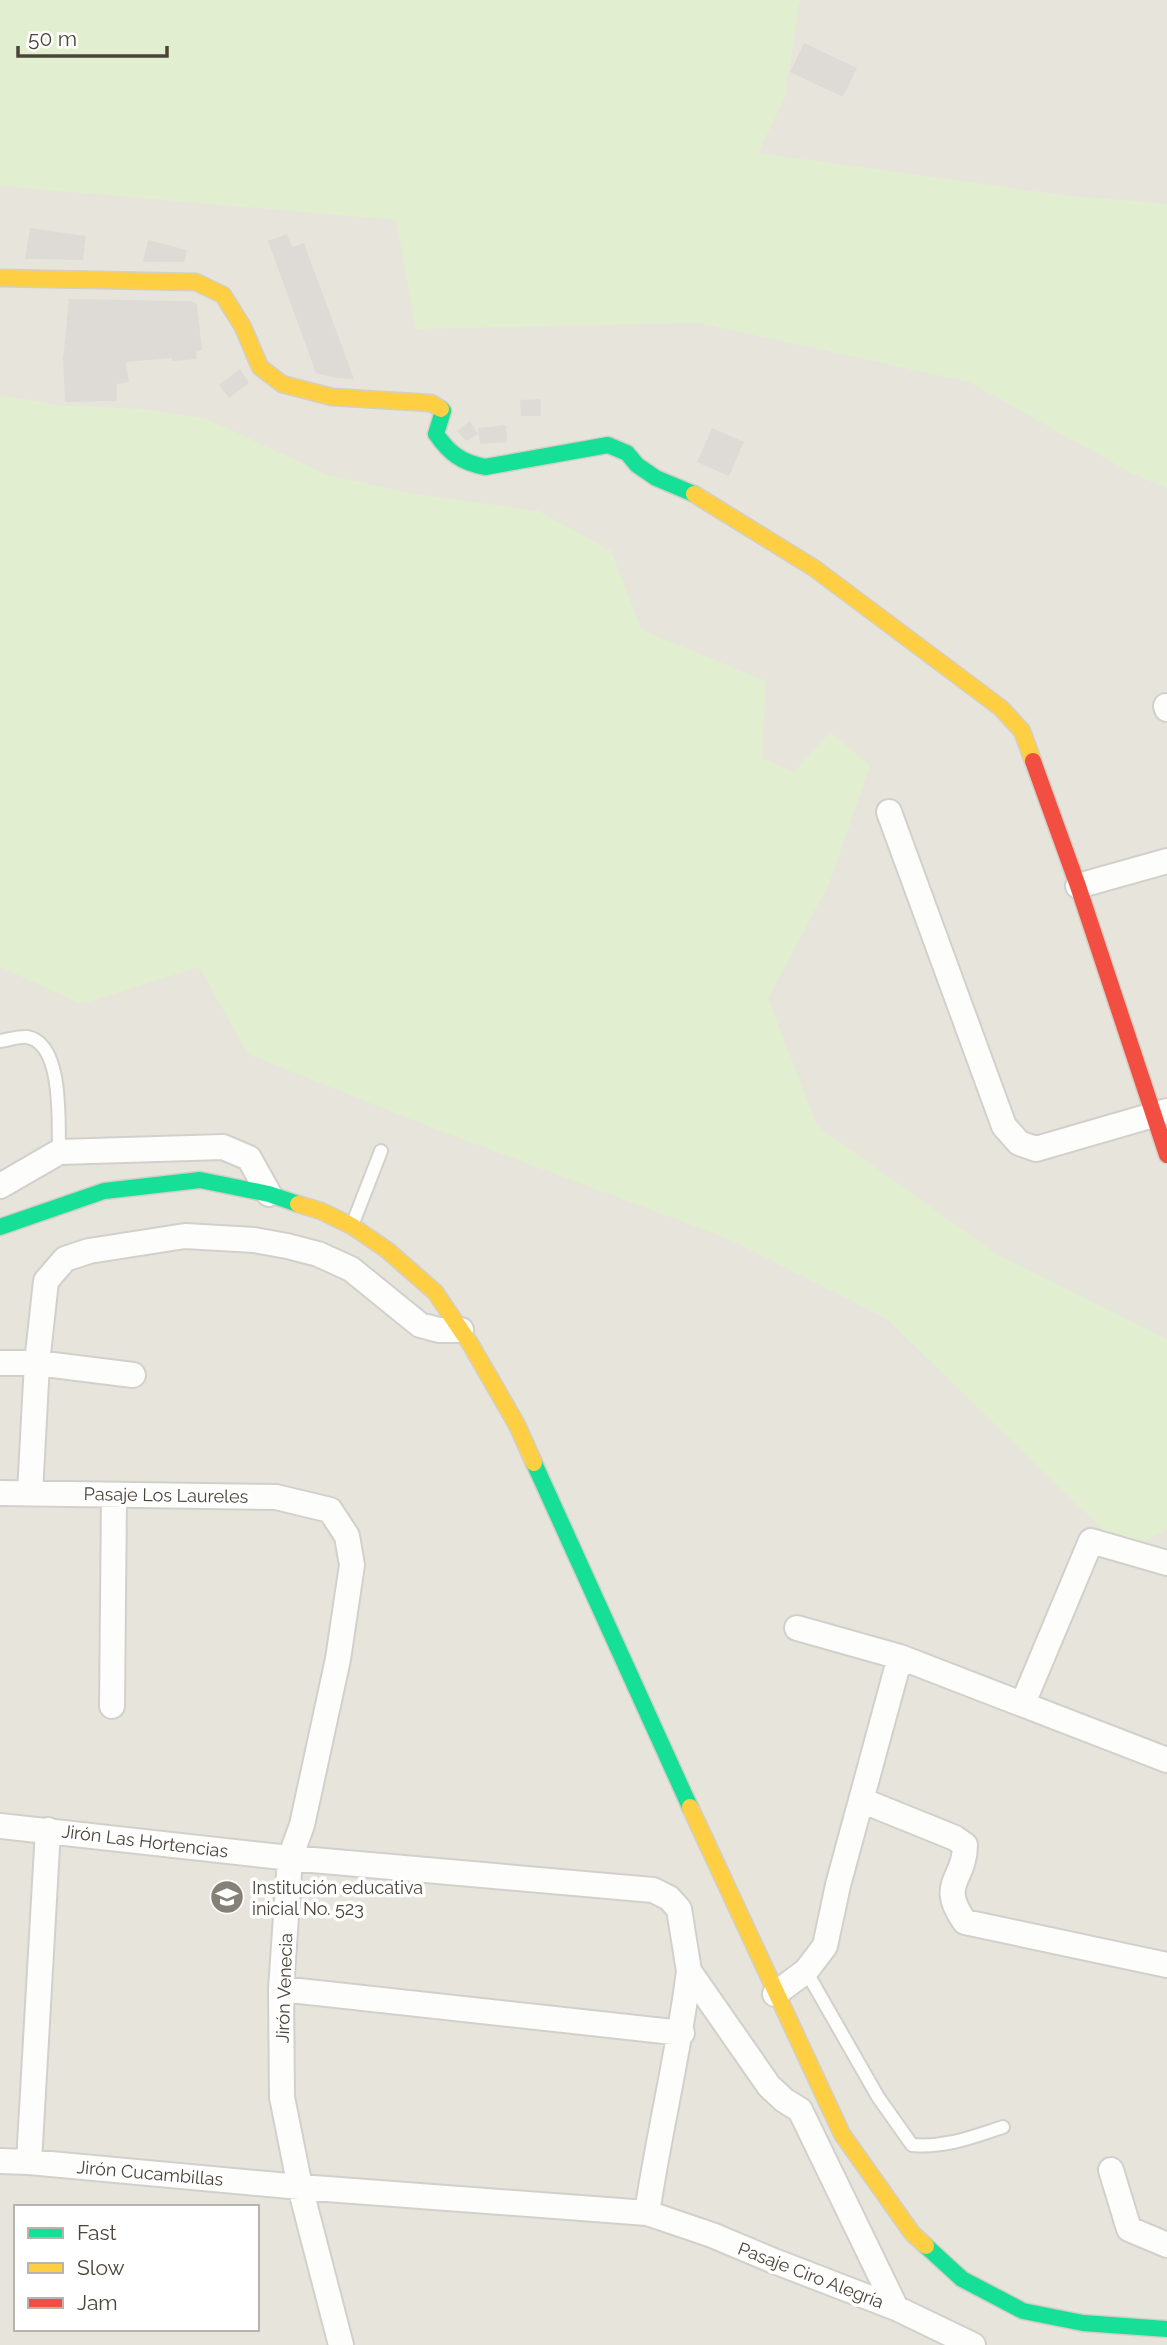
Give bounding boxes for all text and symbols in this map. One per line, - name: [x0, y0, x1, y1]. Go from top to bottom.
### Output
- scale bar: [18, 14, 166, 58]
- text: 50 m: [28, 26, 77, 51]
- street label: Pasaje Los Laureles: [84, 1483, 249, 1507]
- street label: Jirón Las Hortencias: [61, 1820, 230, 1862]
- place label: Institución educativa inicial No. 523: [252, 1877, 423, 1919]
- school or university icon: Institución educativa inicial No. 523: [208, 1878, 246, 1916]
- street label: Jirón Venecia: [272, 1933, 296, 2043]
- street label: Jirón Cucambillas: [76, 2156, 224, 2190]
- legend: [14, 2205, 259, 2331]
- text: Fast: [77, 2220, 117, 2245]
- street label: Pasaje Ciro Alegría: [735, 2238, 887, 2312]
- text: Slow: [77, 2255, 125, 2280]
- text: Jam: [77, 2290, 118, 2315]

